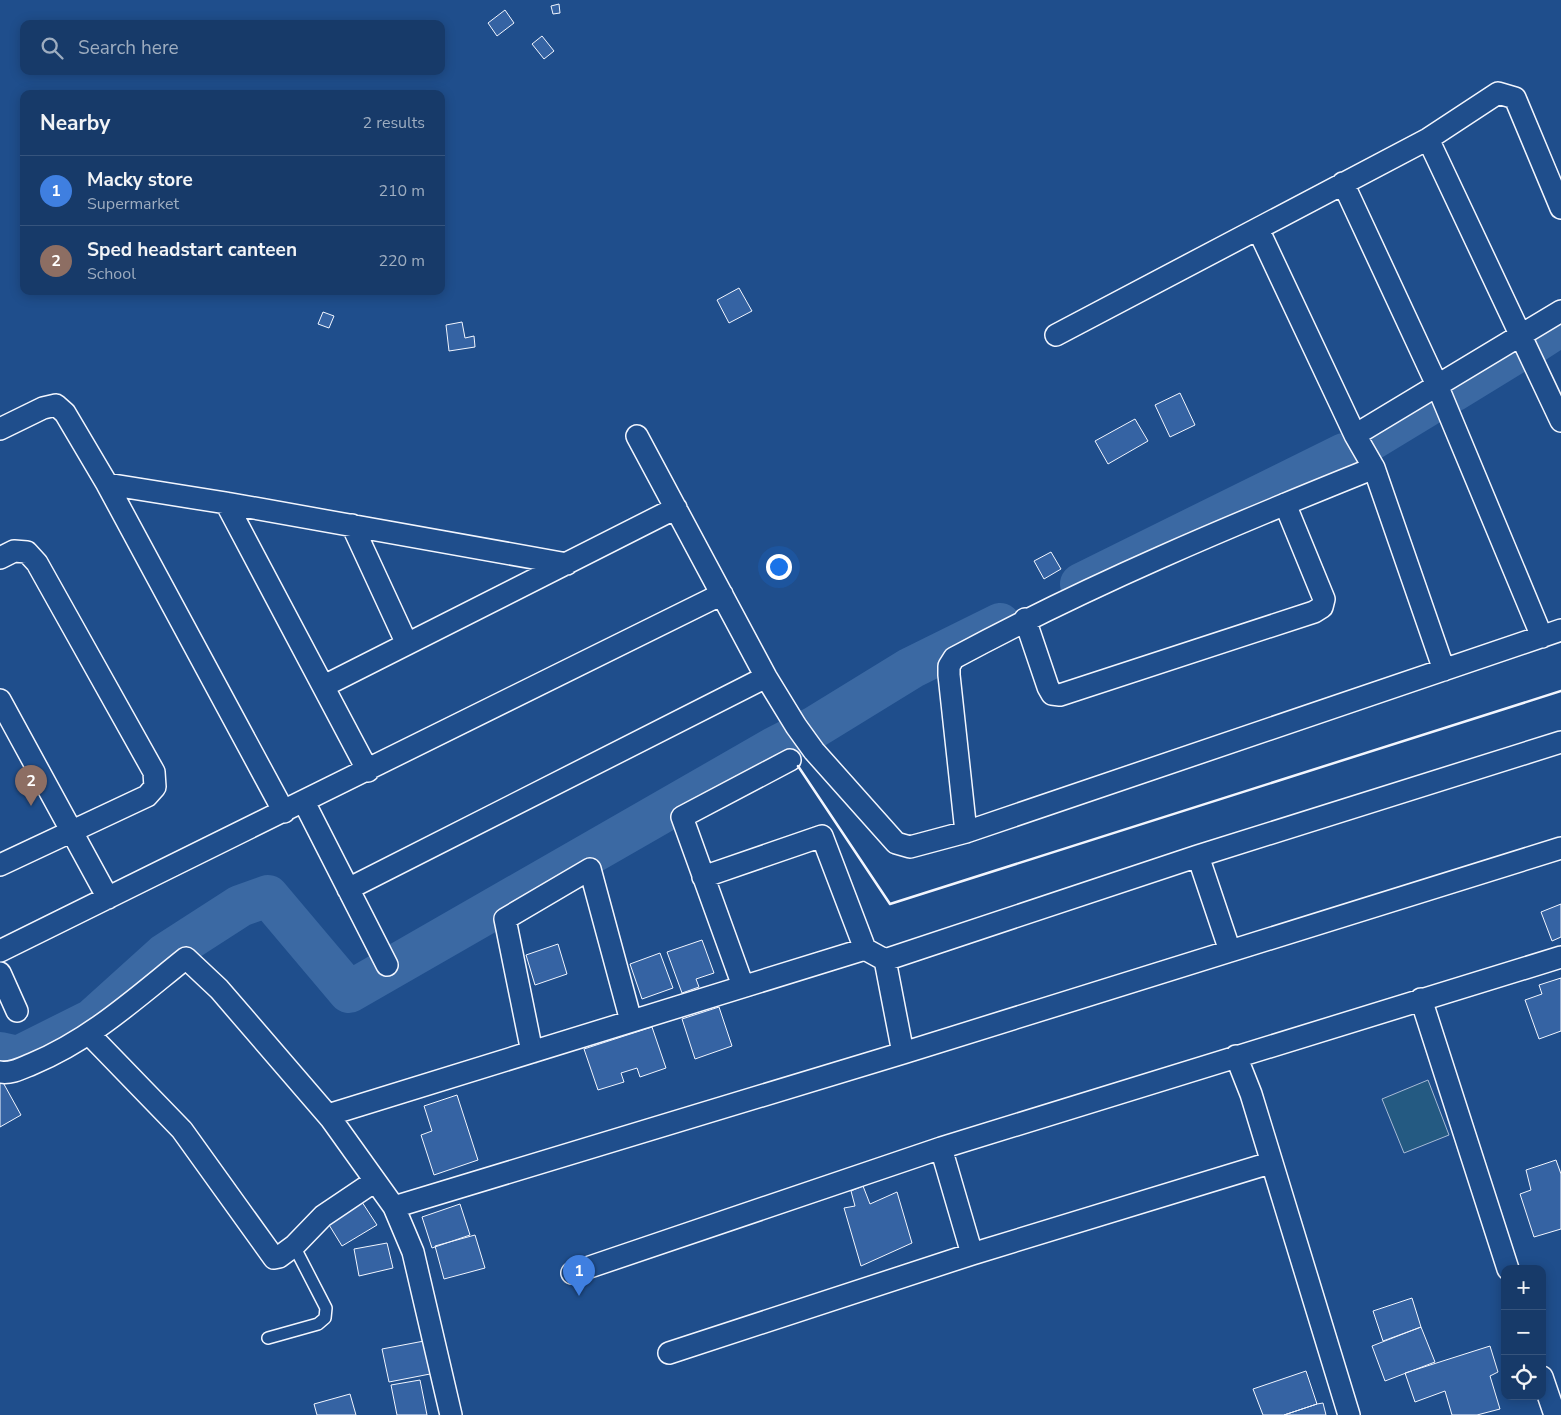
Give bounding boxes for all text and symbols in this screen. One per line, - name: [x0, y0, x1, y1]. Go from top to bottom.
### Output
- search box: [20, 20, 445, 75]
- icon: search: [38, 34, 66, 62]
- text: Search here: [78, 35, 179, 61]
- text: Nearby: [40, 109, 110, 137]
- text: 2 results: [363, 112, 425, 134]
- text: Macky store: [87, 167, 193, 193]
- text: 1: [51, 180, 61, 202]
- text: 210 m: [378, 180, 425, 202]
- text: Supermarket: [87, 193, 179, 215]
- text: Sped headstart canteen: [87, 237, 297, 263]
- text: 2: [51, 250, 61, 272]
- text: 220 m: [378, 250, 425, 272]
- text: School: [87, 263, 136, 285]
- your location: [766, 554, 792, 580]
- pin: 2: [15, 765, 47, 806]
- pin: 1: [563, 1255, 595, 1296]
- map controls: [1501, 1265, 1546, 1400]
- button: +: [1501, 1265, 1546, 1310]
- button: −: [1501, 1310, 1546, 1355]
- button: locate: [1501, 1355, 1546, 1400]

